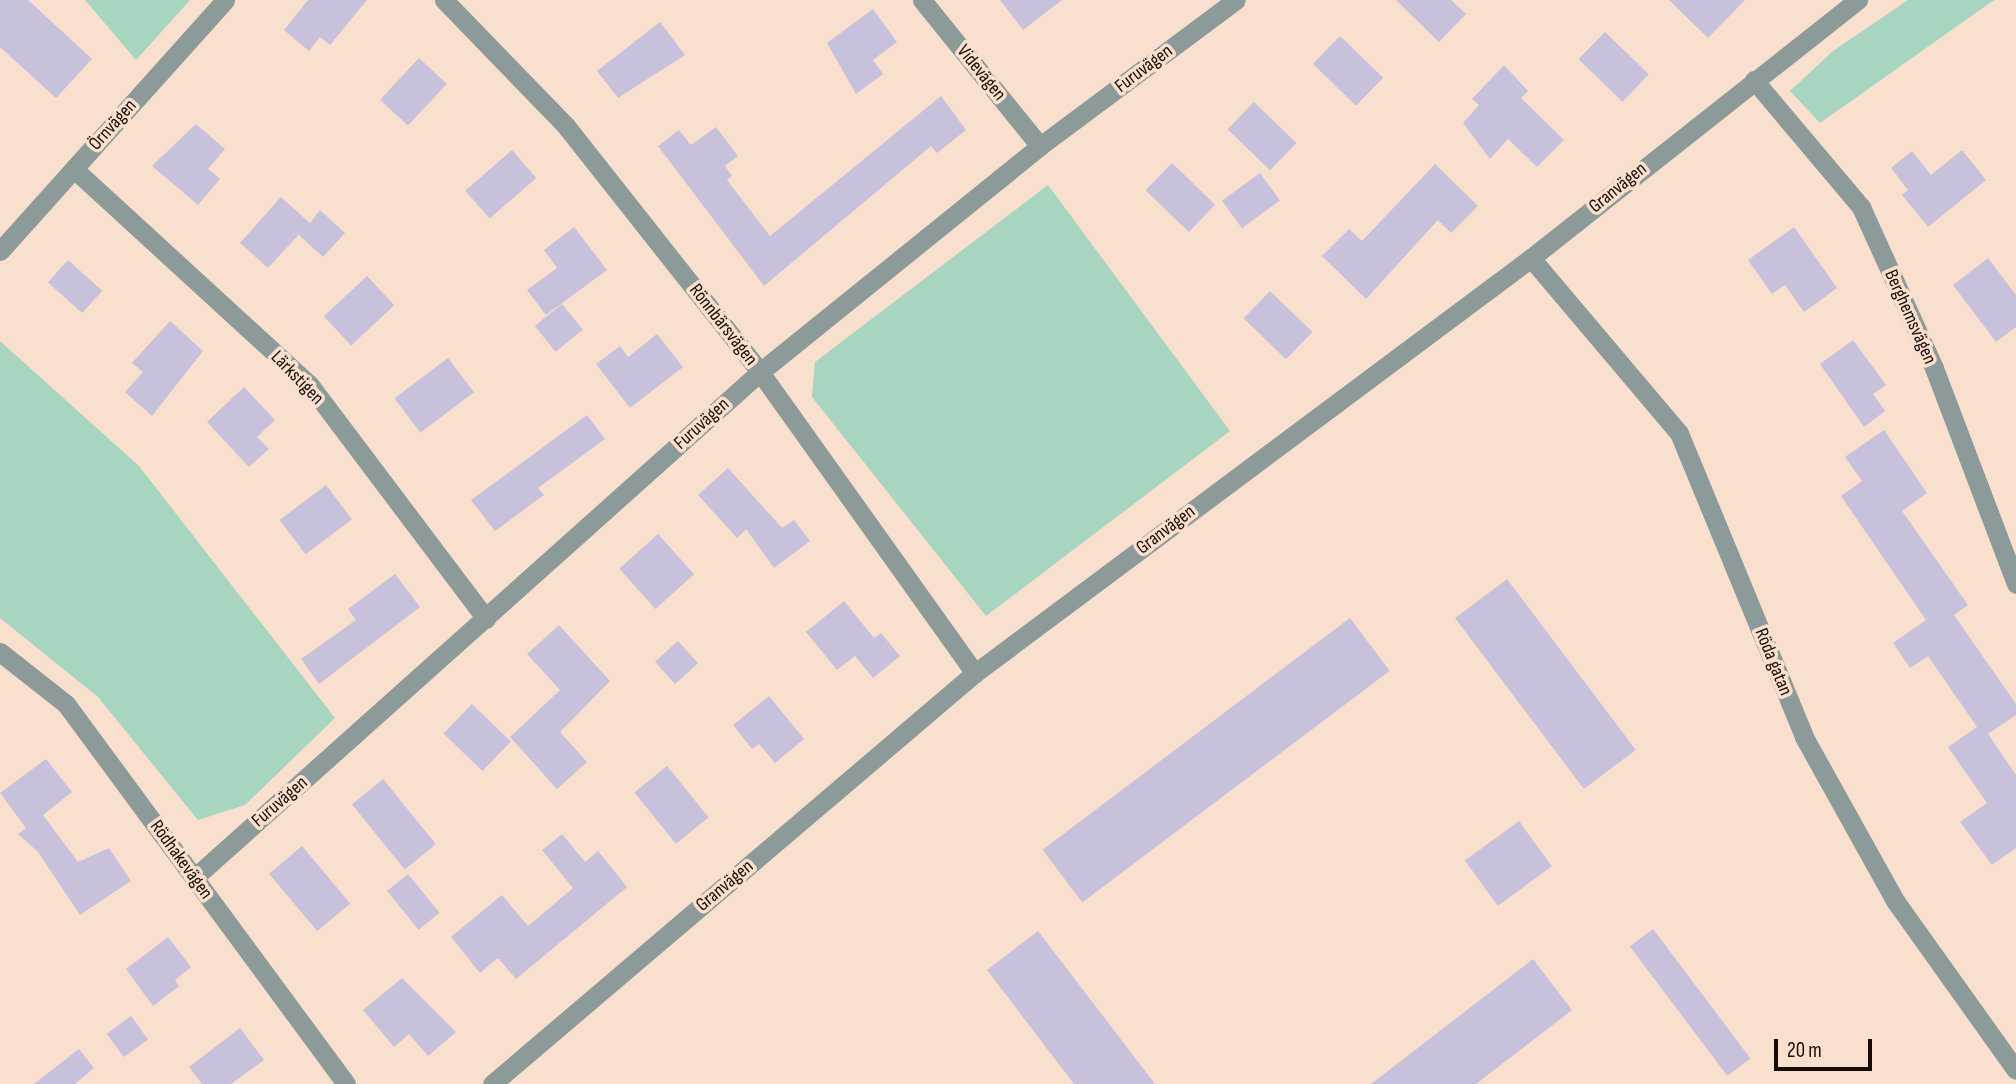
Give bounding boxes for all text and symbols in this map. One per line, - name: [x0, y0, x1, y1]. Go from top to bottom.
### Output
- street label: Furuvägen: [1111, 40, 1177, 98]
- street label: Videvägen: [952, 41, 1010, 105]
- street label: Örnvägen: [84, 95, 142, 155]
- street label: Granvägen: [1585, 158, 1651, 218]
- street label: Berghemsvägen: [1879, 266, 1941, 368]
- street label: Rönnbärsvägen: [684, 280, 762, 370]
- street label: Lärkstigen: [266, 346, 328, 410]
- street label: Furuvägen: [670, 393, 734, 455]
- street label: Granvägen: [1132, 501, 1200, 559]
- street label: Röda gatan: [1749, 625, 1797, 699]
- street label: Furuvägen: [248, 772, 312, 832]
- street label: Rödhakevägen: [145, 816, 217, 904]
- street label: Granvägen: [692, 856, 758, 916]
- scale bar: [1778, 1024, 1876, 1068]
- text: 20 m: [1787, 1038, 1822, 1063]

